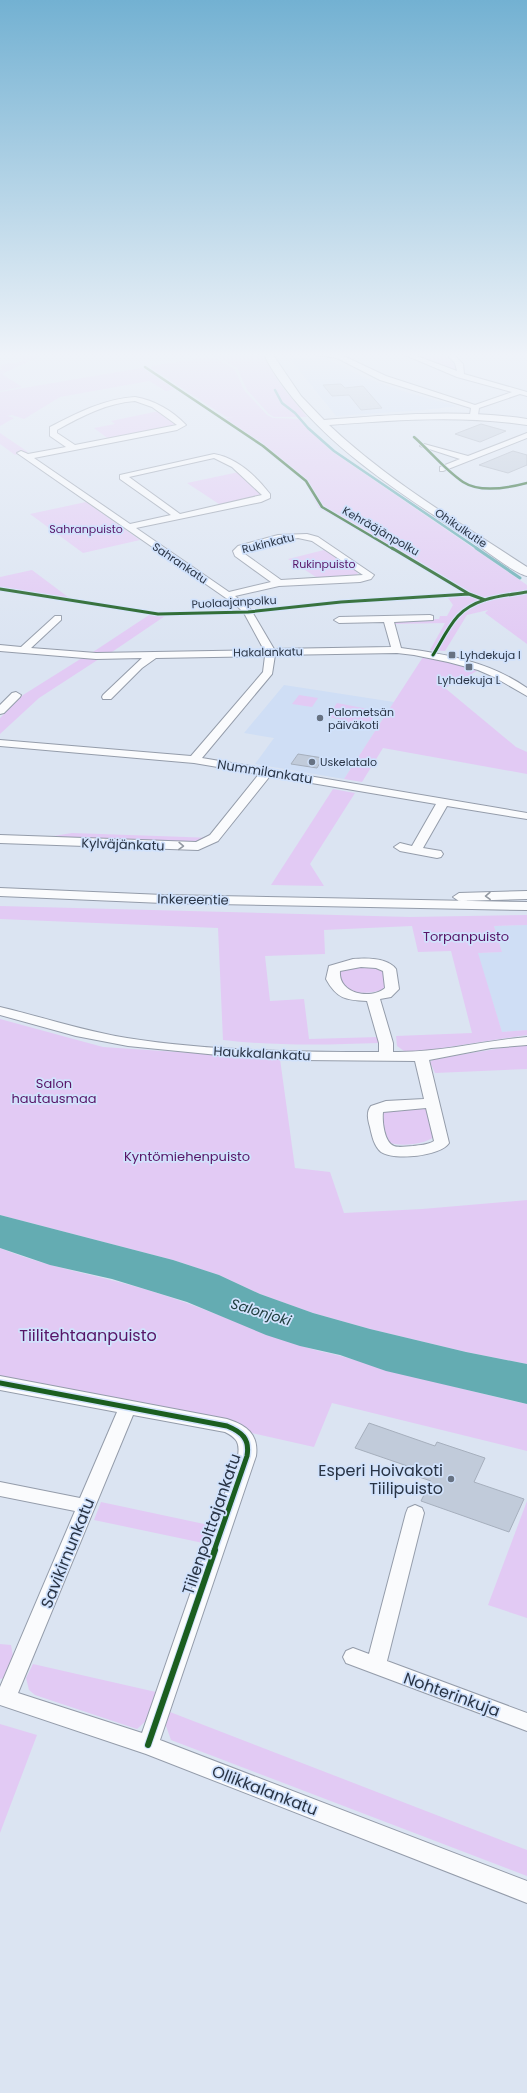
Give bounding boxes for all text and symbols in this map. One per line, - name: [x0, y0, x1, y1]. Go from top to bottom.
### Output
- street label: Kehrääjänpolku: [340, 502, 422, 560]
- street label: Ohikulkutie: [432, 505, 491, 552]
- park label: Sahranpuisto: [49, 521, 123, 537]
- street label: Rukinkatu: [240, 529, 296, 557]
- street label: Sahrankatu: [149, 539, 211, 587]
- park label: Rukinpuisto: [292, 556, 356, 572]
- street label: Puolaajanpolku: [191, 592, 277, 612]
- street label: Hakalankatu: [233, 643, 303, 661]
- place label: Lyhdekuja I: [460, 647, 521, 663]
- marker: Lyhdekuja I: [447, 650, 457, 660]
- marker: Lyhdekuja L: [464, 662, 474, 672]
- place label: Lyhdekuja L: [438, 672, 501, 688]
- place label: Palometsän päiväkoti: [328, 704, 394, 733]
- marker: Palometsän päiväkoti: [315, 713, 325, 723]
- place label: Uskelatalo: [320, 754, 377, 770]
- street label: Nummilankatu: [216, 755, 314, 788]
- marker: Uskelatalo: [307, 757, 317, 767]
- street label: Kylväjänkatu: [81, 834, 165, 855]
- one-way arrow: [178, 842, 184, 851]
- street label: Inkereentie: [157, 889, 229, 910]
- one-way arrow: [485, 892, 491, 900]
- park label: Torpanpuisto: [423, 927, 509, 946]
- street label: Haukkalankatu: [213, 1041, 311, 1066]
- park label: Salon hautausmaa: [11, 1074, 97, 1108]
- park label: Kyntömiehenpuisto: [124, 1147, 250, 1166]
- water label: Salonjoki: [228, 1293, 294, 1331]
- park label: Tiilitehtaanpuisto: [19, 1324, 157, 1347]
- street label: Tiilenpolttajankatu: [176, 1450, 246, 1598]
- place label: Esperi Hoivakoti Tiilipuisto: [318, 1459, 443, 1500]
- marker: Esperi Hoivakoti Tiilipuisto: [446, 1474, 456, 1484]
- street label: Savikirnunkatu: [35, 1495, 100, 1612]
- street label: Nohterinkuja: [400, 1666, 503, 1723]
- street label: Ollikkalankatu: [209, 1760, 321, 1821]

